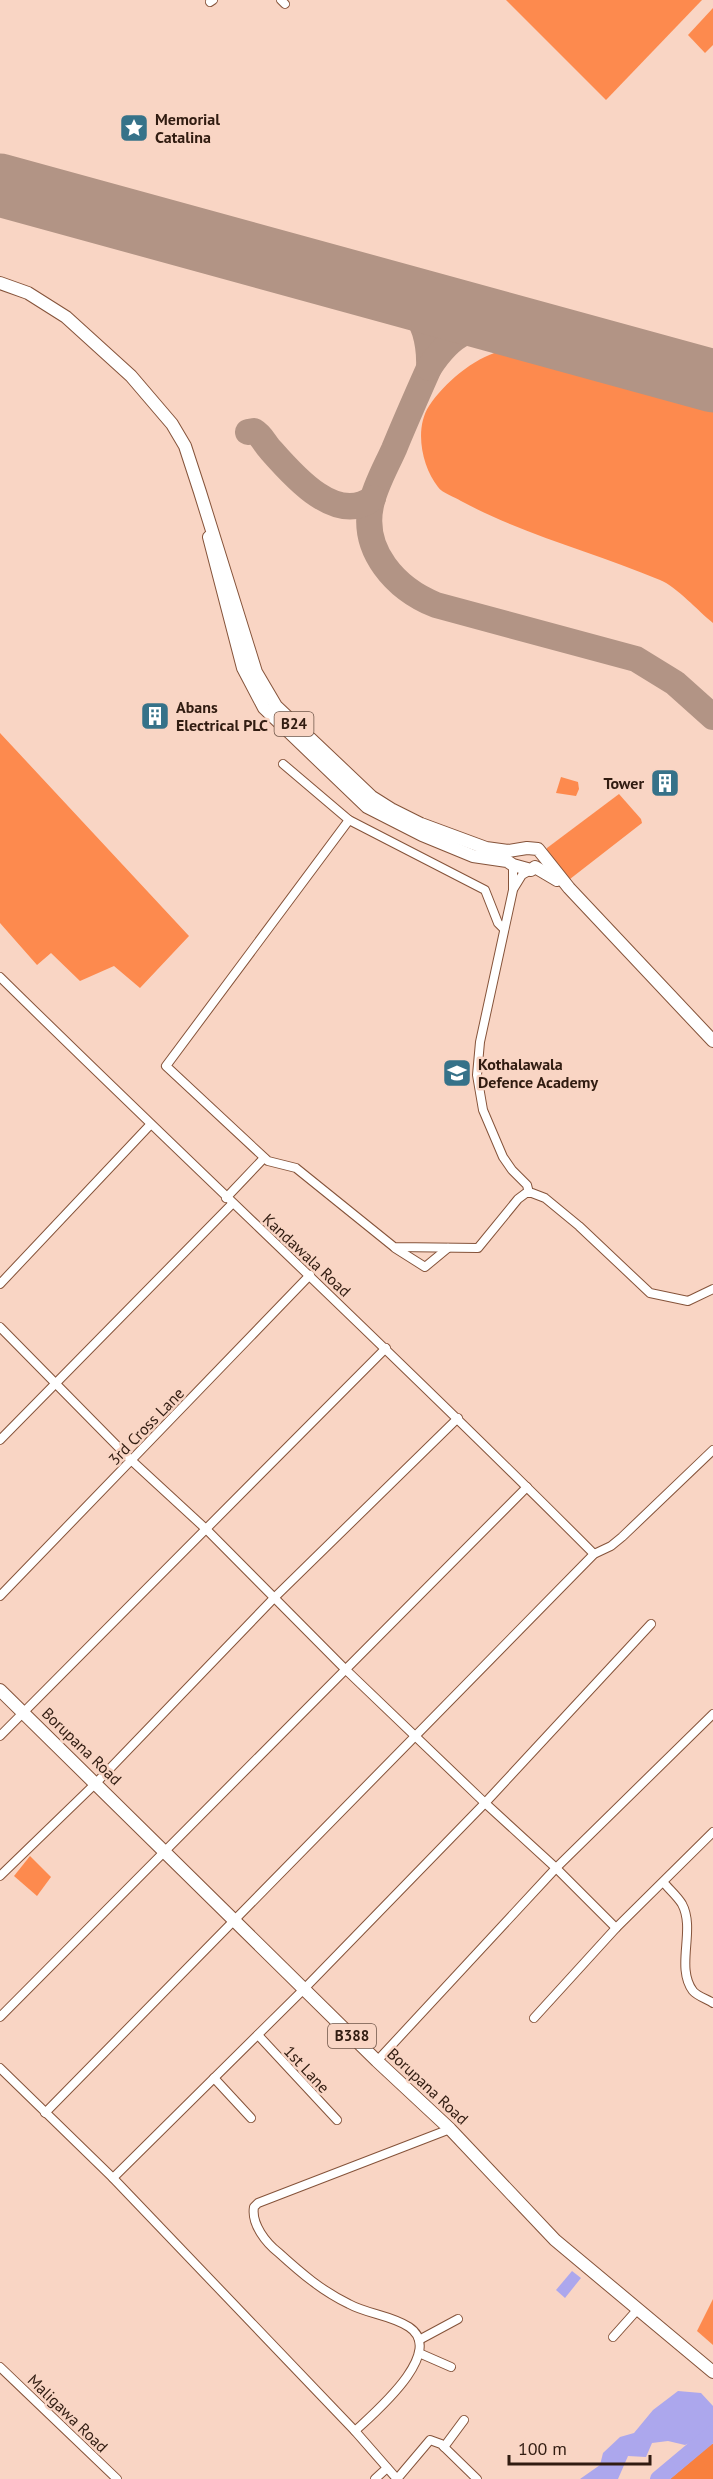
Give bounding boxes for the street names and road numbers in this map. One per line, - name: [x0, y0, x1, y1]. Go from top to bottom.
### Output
- road number: B24: [274, 712, 314, 736]
- street label: Kandawala Road: [259, 1209, 355, 1301]
- street label: 3rd Cross Lane: [104, 1383, 188, 1469]
- street label: Borupana Road: [38, 1703, 126, 1789]
- road number: B388: [328, 2024, 376, 2048]
- street label: 1st Lane: [280, 2041, 334, 2097]
- street label: Borupana Road: [383, 2043, 473, 2129]
- street label: Maligawa Road: [24, 2370, 112, 2456]

